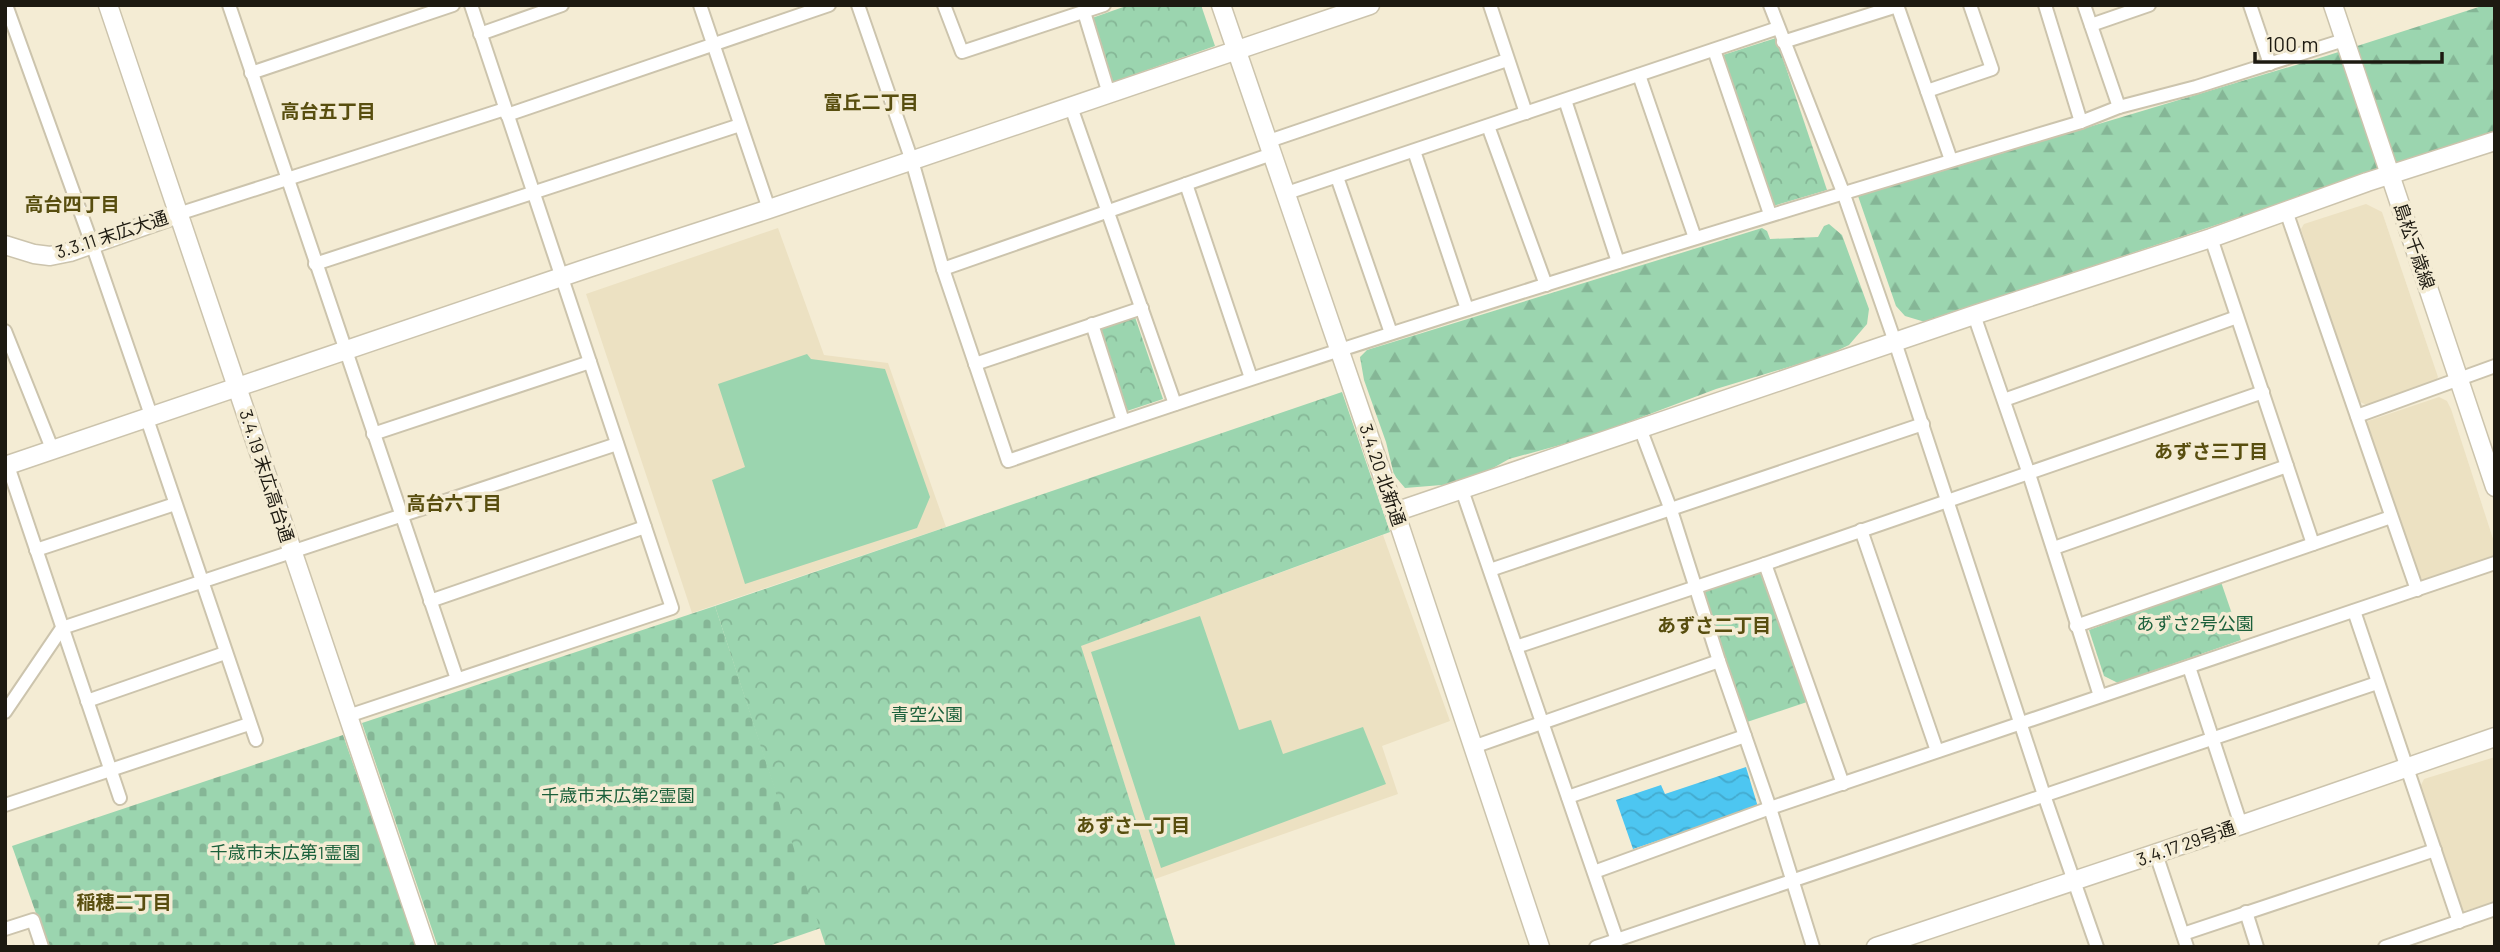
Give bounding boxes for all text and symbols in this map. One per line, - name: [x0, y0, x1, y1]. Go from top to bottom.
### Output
- scale bar: [2255, 21, 2442, 65]
- text: 100 m: [2266, 31, 2319, 56]
- district label: 富丘二丁目: [823, 90, 919, 113]
- district label: 高台五丁目: [280, 99, 376, 122]
- district label: 高台四丁目: [24, 192, 120, 215]
- street label: 島松千歳線: [2390, 200, 2440, 292]
- street label: 3.3.11 末広大通: [53, 206, 171, 263]
- street label: 3.4.19 末広高台通: [235, 406, 299, 545]
- street label: 3.4.20 北新通: [1355, 421, 1411, 529]
- district label: あずさ三丁目: [2154, 439, 2268, 462]
- district label: 高台六丁目: [406, 491, 502, 514]
- park label: あずさ2号公園: [2136, 612, 2254, 634]
- district label: あずさ二丁目: [1657, 613, 1771, 636]
- park label: 青空公園: [891, 703, 963, 725]
- park label: 千歳市末広第2霊園: [541, 784, 695, 806]
- district label: あずさ一丁目: [1076, 813, 1190, 836]
- street label: 3.4.17 29号通: [2134, 816, 2238, 870]
- park label: 千歳市末広第1霊園: [210, 841, 360, 863]
- district label: 稲穂二丁目: [76, 890, 172, 913]

